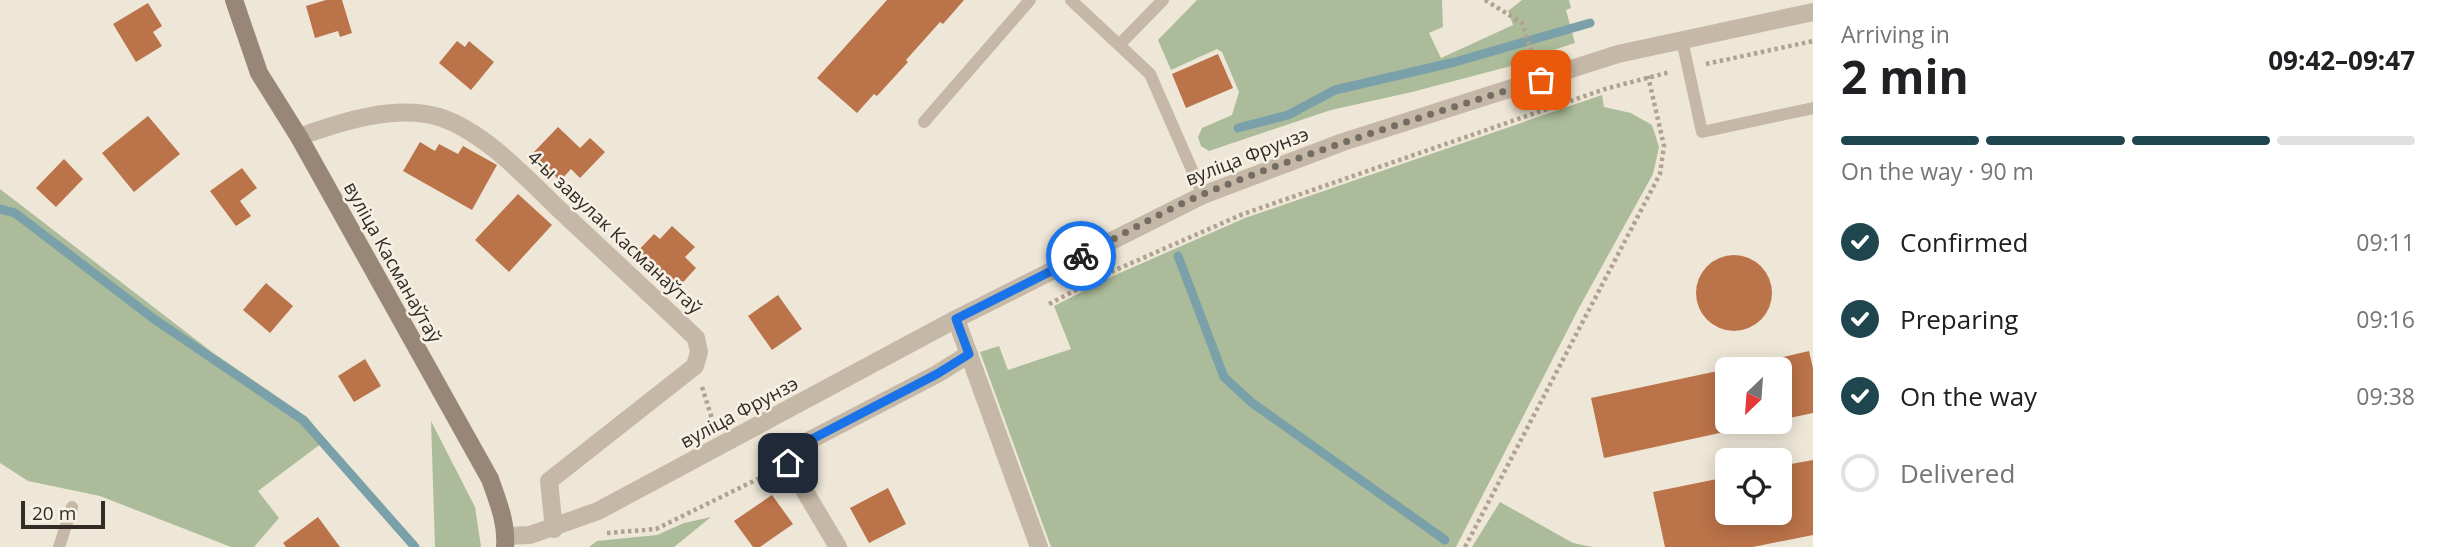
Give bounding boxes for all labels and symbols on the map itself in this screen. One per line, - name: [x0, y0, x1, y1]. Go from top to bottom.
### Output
- pin: [1511, 50, 1571, 110]
- street label: вуліца Фрунзэ: [1181, 121, 1313, 191]
- street label: 4-ы завулак Касманаўтаў: [522, 144, 708, 320]
- street label: вуліца Касманаўтаў: [338, 177, 448, 348]
- courier: [1046, 221, 1116, 291]
- north arrow: [1715, 357, 1792, 434]
- street label: вуліца Фрунзэ: [675, 370, 803, 454]
- pin: [758, 433, 818, 493]
- scale bar: [21, 498, 105, 530]

